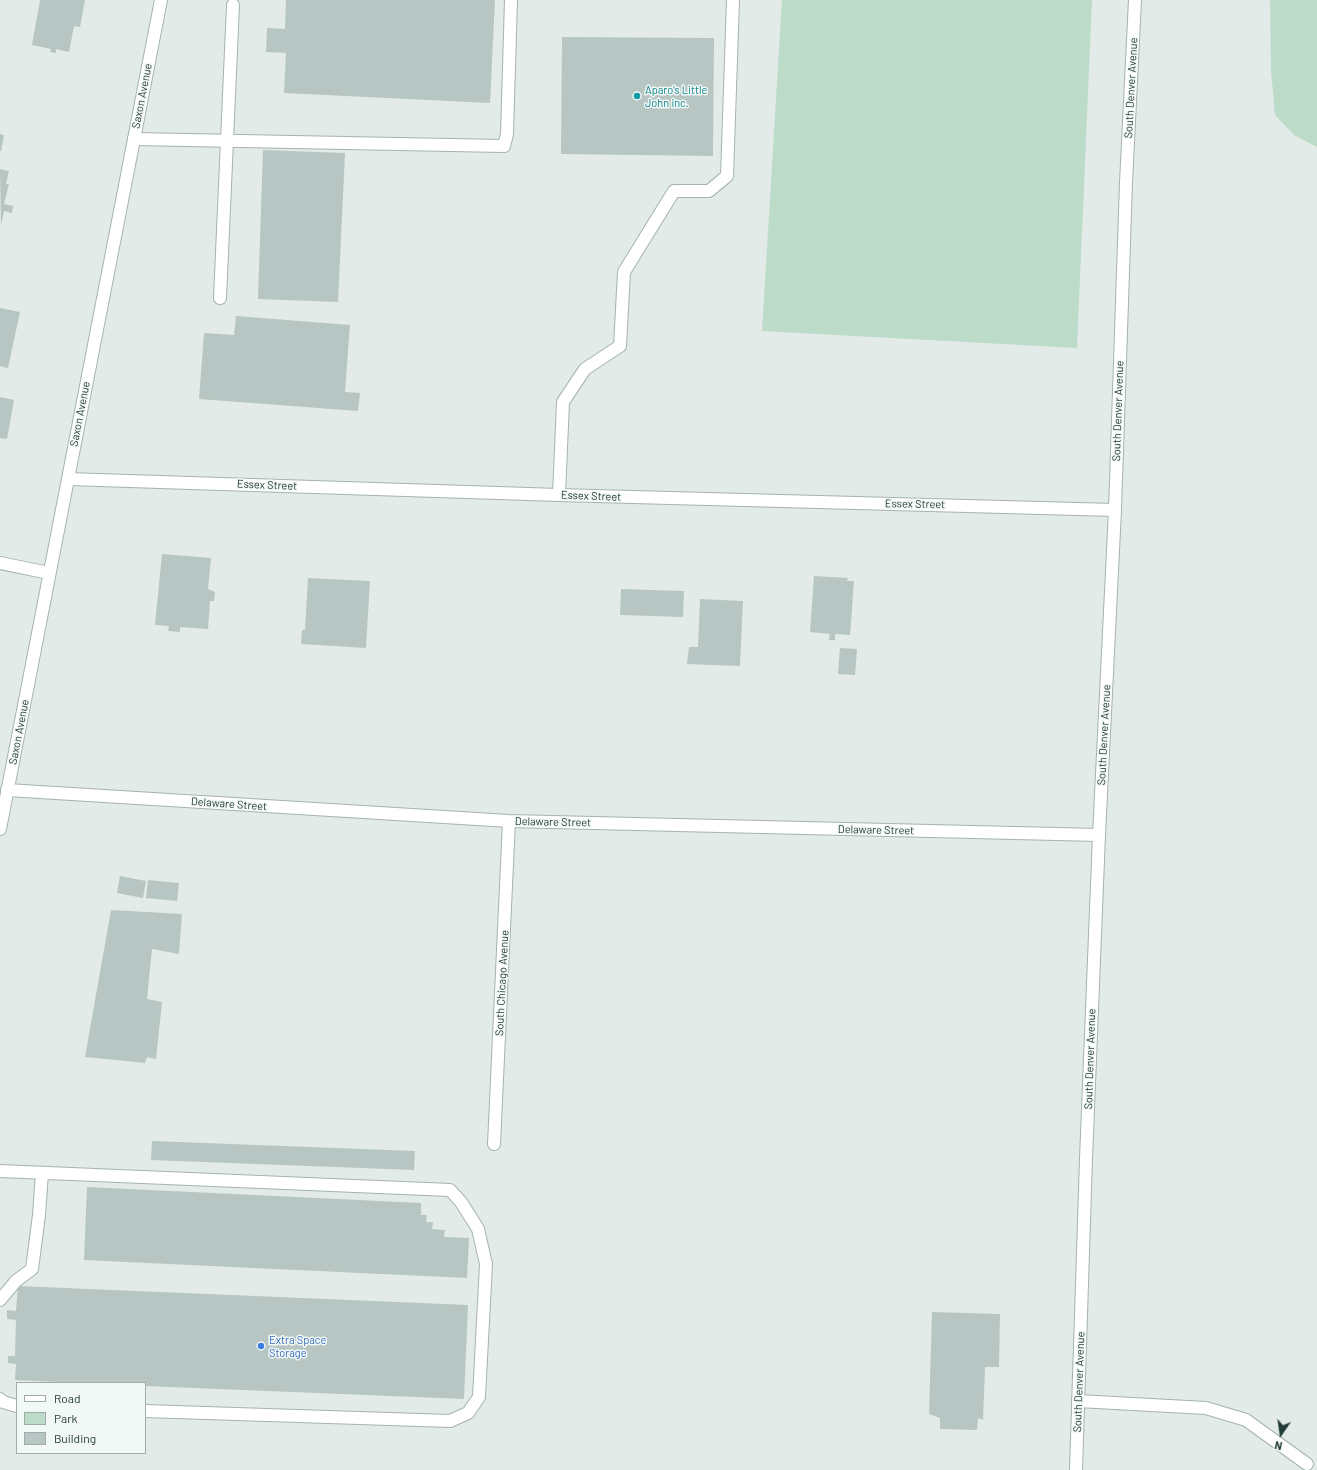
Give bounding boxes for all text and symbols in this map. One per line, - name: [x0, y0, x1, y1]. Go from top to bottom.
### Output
- street label: South Denver Avenue: [1122, 37, 1140, 139]
- street label: Saxon Avenue: [129, 62, 155, 130]
- place label: Aparo's Little John inc.: [645, 83, 707, 109]
- marker: Aparo's Little John inc.: [632, 91, 642, 101]
- street label: South Denver Avenue: [1110, 360, 1126, 462]
- street label: Saxon Avenue: [67, 380, 93, 448]
- street label: Essex Street: [237, 477, 297, 493]
- street label: Essex Street: [561, 488, 621, 504]
- street label: Essex Street: [885, 497, 945, 511]
- street label: South Denver Avenue: [1095, 684, 1113, 786]
- street label: Saxon Avenue: [6, 698, 32, 766]
- street label: Delaware Street: [191, 795, 267, 813]
- street label: Delaware Street: [515, 815, 591, 829]
- street label: Delaware Street: [838, 823, 914, 837]
- street label: South Chicago Avenue: [493, 930, 511, 1036]
- street label: South Denver Avenue: [1082, 1008, 1098, 1110]
- street label: South Denver Avenue: [1071, 1331, 1087, 1433]
- place label: Extra Space Storage: [269, 1333, 326, 1359]
- marker: Extra Space Storage: [256, 1341, 266, 1351]
- legend: [16, 1382, 146, 1454]
- text: Road: [54, 1391, 81, 1405]
- text: Park: [54, 1411, 78, 1425]
- north arrow: [1261, 1414, 1301, 1454]
- text: Building: [54, 1431, 96, 1445]
- text: N: [1273, 1439, 1283, 1453]

